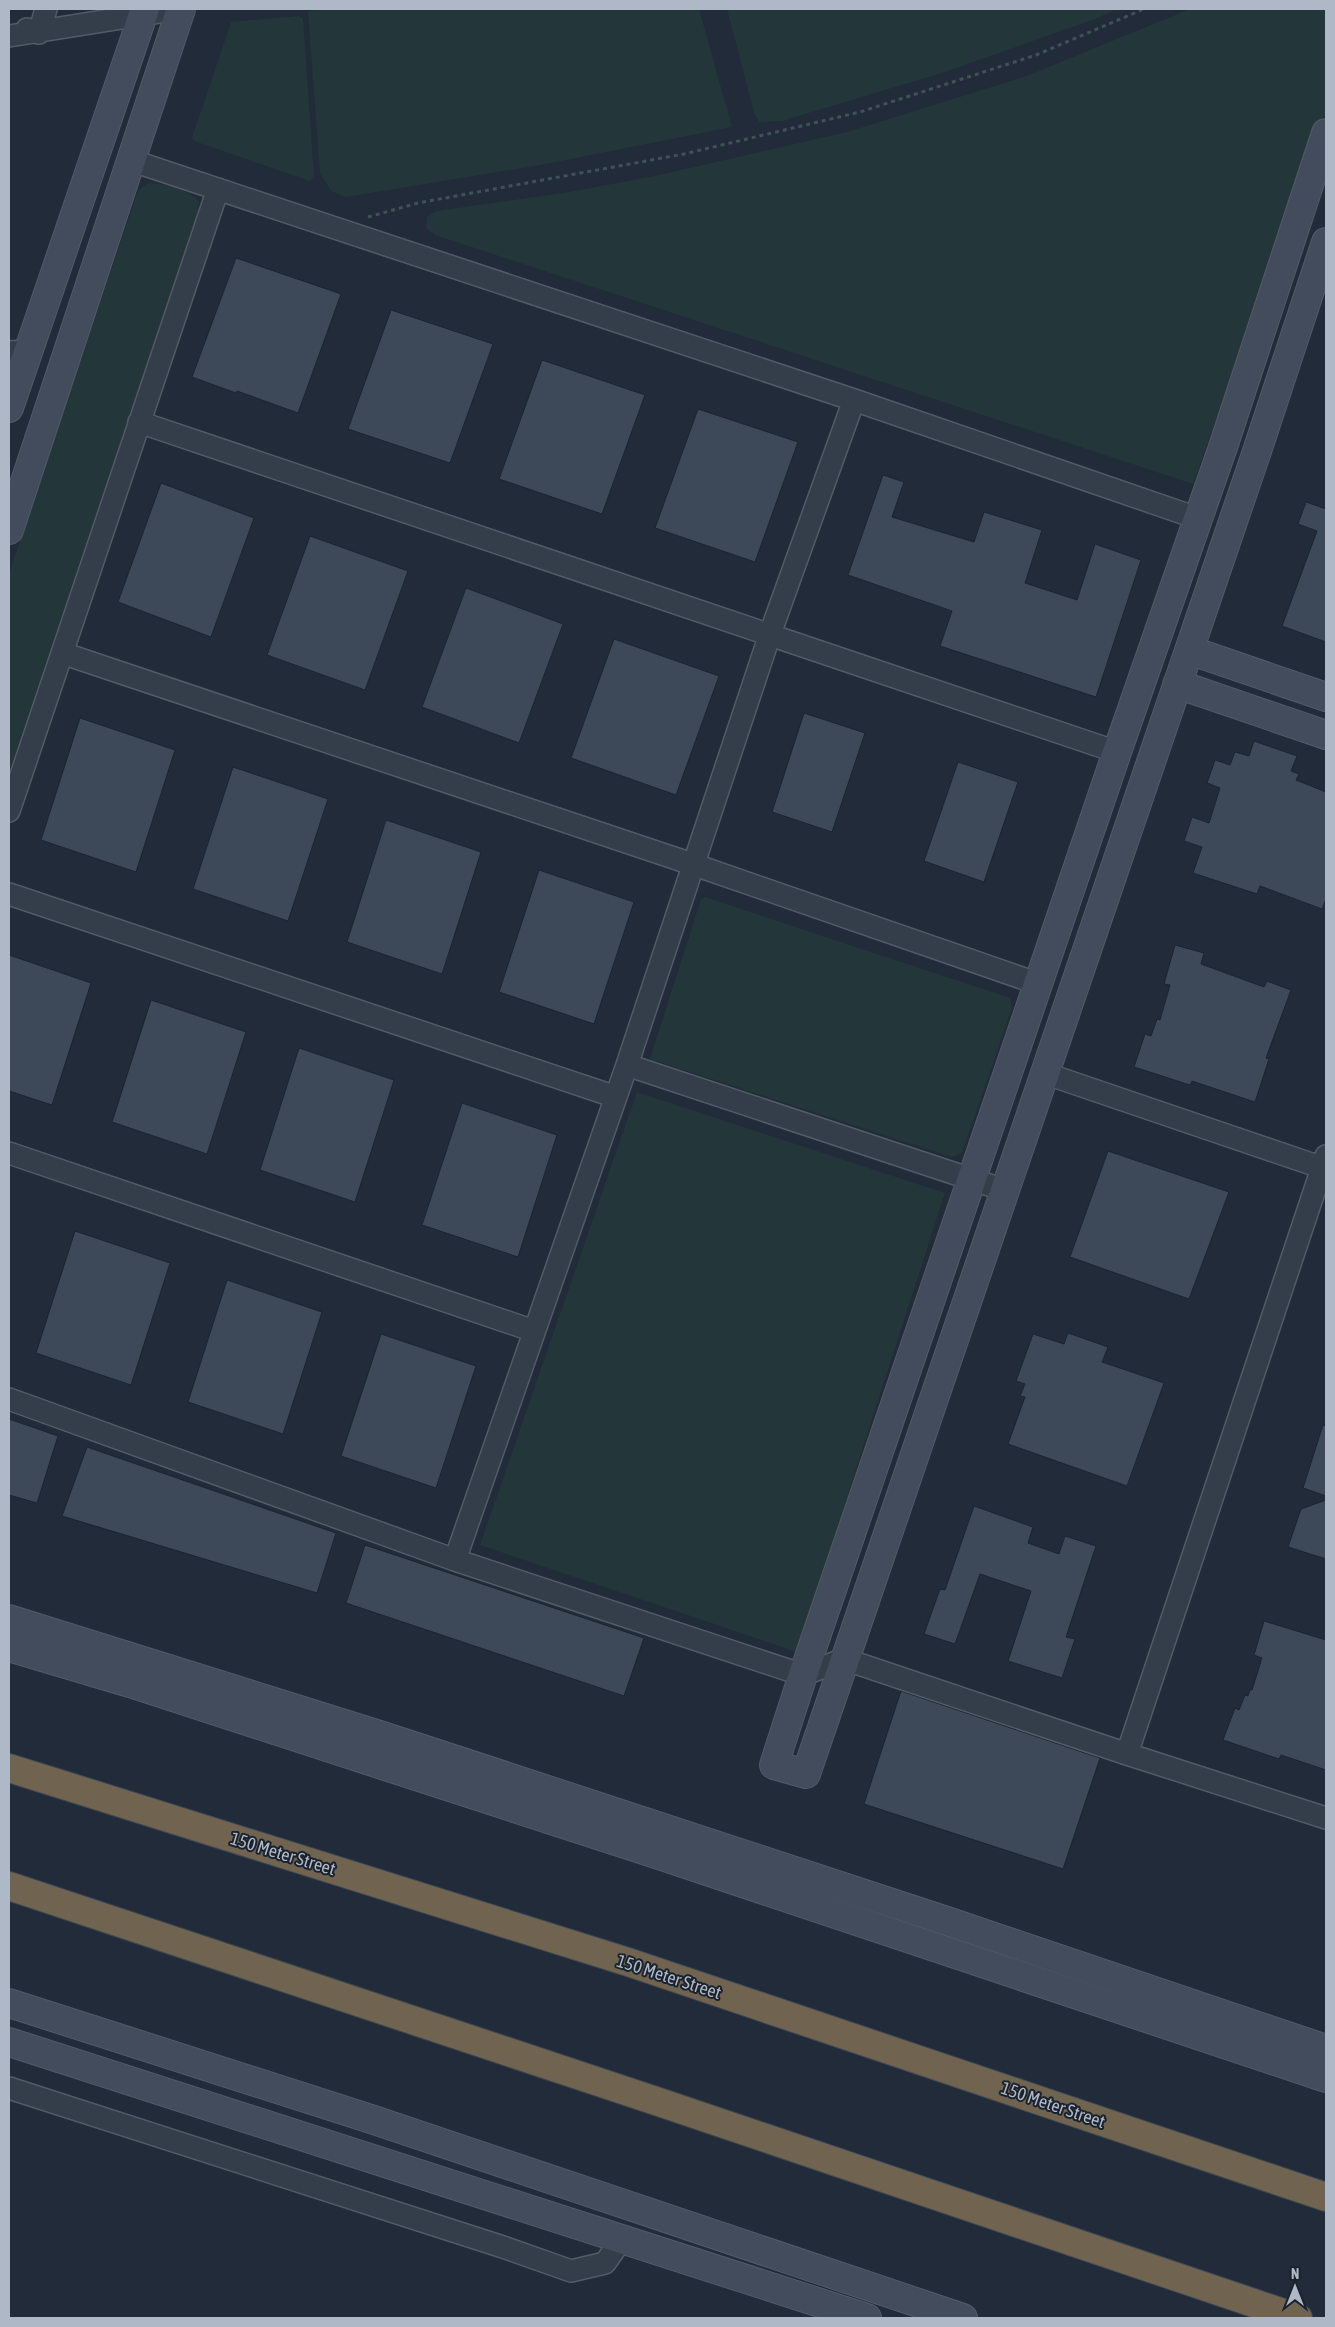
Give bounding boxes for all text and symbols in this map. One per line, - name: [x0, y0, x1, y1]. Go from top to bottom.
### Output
- street label: 150 Meter Street: [228, 1828, 338, 1879]
- street label: 150 Meter Street: [614, 1950, 724, 2003]
- street label: 150 Meter Street: [998, 2077, 1108, 2132]
- north arrow: [1270, 2262, 1320, 2312]
- text: N: [1291, 2266, 1299, 2282]

